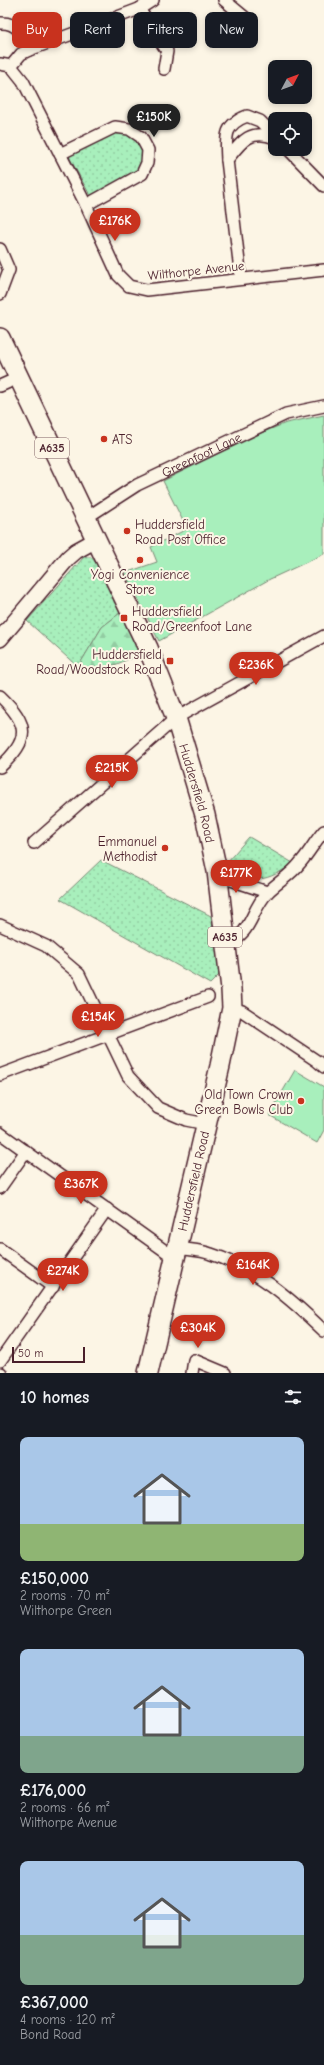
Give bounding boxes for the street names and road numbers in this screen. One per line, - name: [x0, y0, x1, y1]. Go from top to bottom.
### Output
- street label: Wilthorpe Avenue: [147, 258, 246, 283]
- street label: Greenfoot Lane: [159, 429, 244, 480]
- road number: A635: [35, 438, 69, 458]
- street label: Huddersfield Road: [176, 742, 218, 844]
- road number: A635: [208, 927, 242, 947]
- street label: Huddersfield Road: [175, 1130, 212, 1233]

